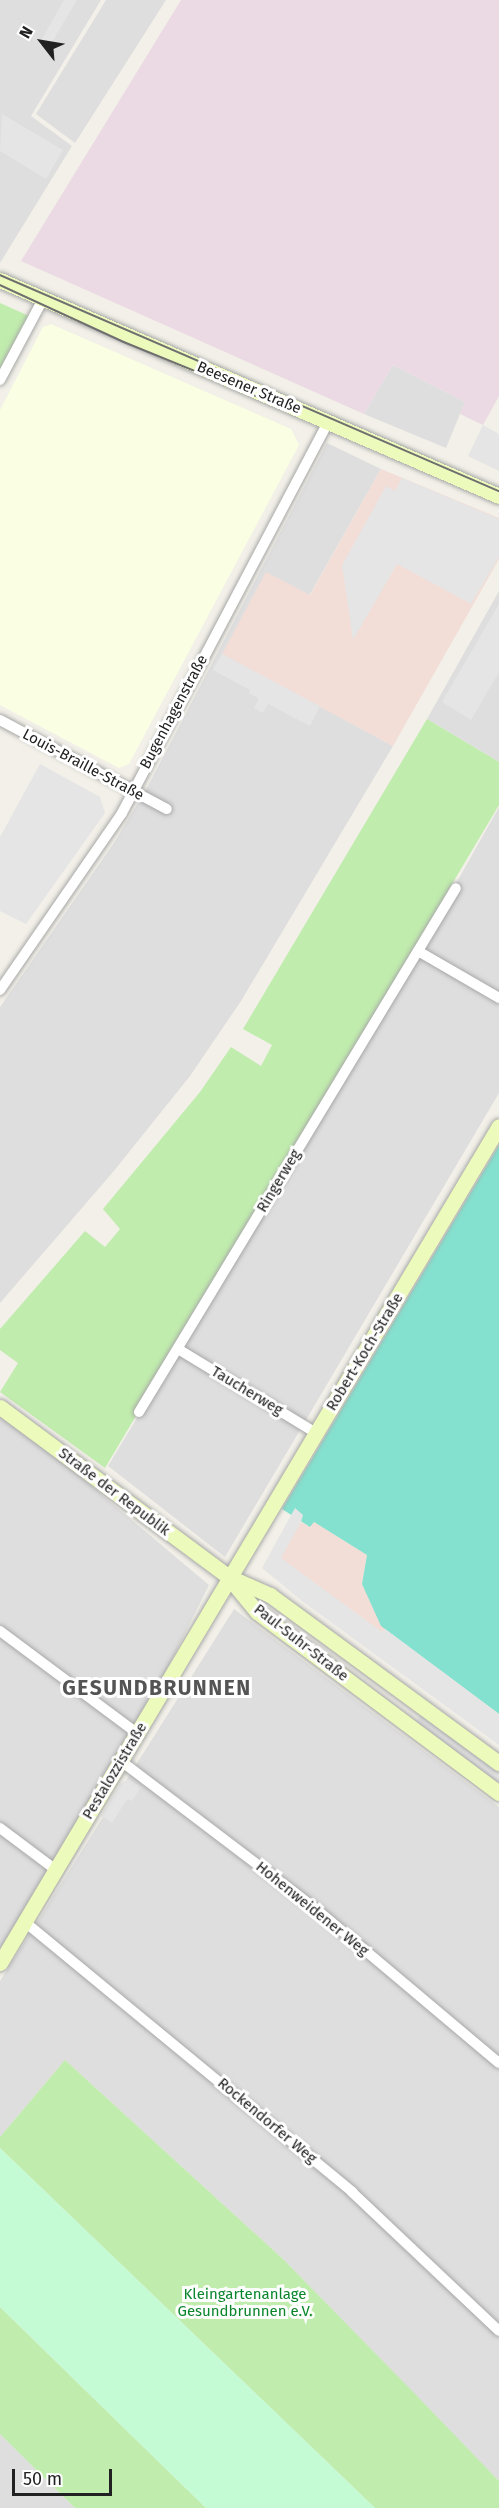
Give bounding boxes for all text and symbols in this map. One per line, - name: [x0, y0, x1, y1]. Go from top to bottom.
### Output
- north arrow: [12, 12, 72, 72]
- text: N: [15, 23, 37, 42]
- street label: Beesener Straße: [194, 358, 304, 418]
- street label: Bugenhagenstraße: [136, 652, 212, 772]
- street label: Louis-Braille-Straße: [19, 725, 147, 805]
- street label: Ringerweg: [253, 1146, 305, 1216]
- street label: Robert-Koch-Straße: [323, 1290, 407, 1414]
- street label: Taucherweg: [208, 1363, 286, 1419]
- street label: Straße der Republik: [55, 1444, 173, 1540]
- street label: Paul-Suhr-Straße: [250, 1601, 352, 1685]
- district label: GESUNDBRUNNEN: [62, 1675, 252, 1701]
- street label: Pestalozzistraße: [79, 1719, 151, 1823]
- street label: Hohenweidener Weg: [252, 1858, 372, 1960]
- street label: Rockendorfer Weg: [214, 2074, 320, 2168]
- park label: Kleingartenanlage Gesundbrunnen e.V.: [177, 2285, 313, 2320]
- scale bar: [15, 2457, 116, 2495]
- text: 50 m: [23, 2468, 62, 2490]

